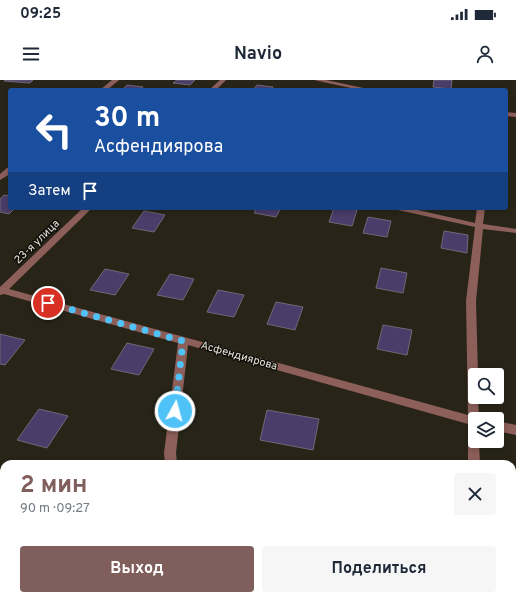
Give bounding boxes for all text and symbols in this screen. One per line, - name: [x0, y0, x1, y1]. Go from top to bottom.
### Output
- text: 09:25: [20, 5, 61, 24]
- icon: menu: [20, 43, 42, 65]
- text: Navio: [234, 43, 282, 66]
- icon: person: [474, 43, 496, 65]
- text: 30 m: [94, 101, 160, 137]
- icon: left: [28, 104, 80, 156]
- text: Асфендиярова: [94, 136, 223, 159]
- icon: arrive: [79, 180, 101, 202]
- text: Затем: [28, 182, 71, 201]
- street label: 23-я улица: [11, 217, 63, 267]
- pin: [31, 286, 65, 320]
- icon: arrive: [37, 292, 59, 314]
- street label: Асфендиярова: [199, 338, 279, 374]
- map controls: [468, 368, 504, 448]
- button: search: [468, 368, 504, 404]
- position arrow: [154, 390, 196, 432]
- button: layers: [468, 412, 504, 448]
- text: 2 мин: [20, 471, 87, 501]
- button: close: [454, 473, 496, 515]
- text: 90 m · 09:27: [20, 501, 90, 517]
- button: Выход: [20, 546, 254, 592]
- button: Поделиться: [262, 546, 496, 592]

